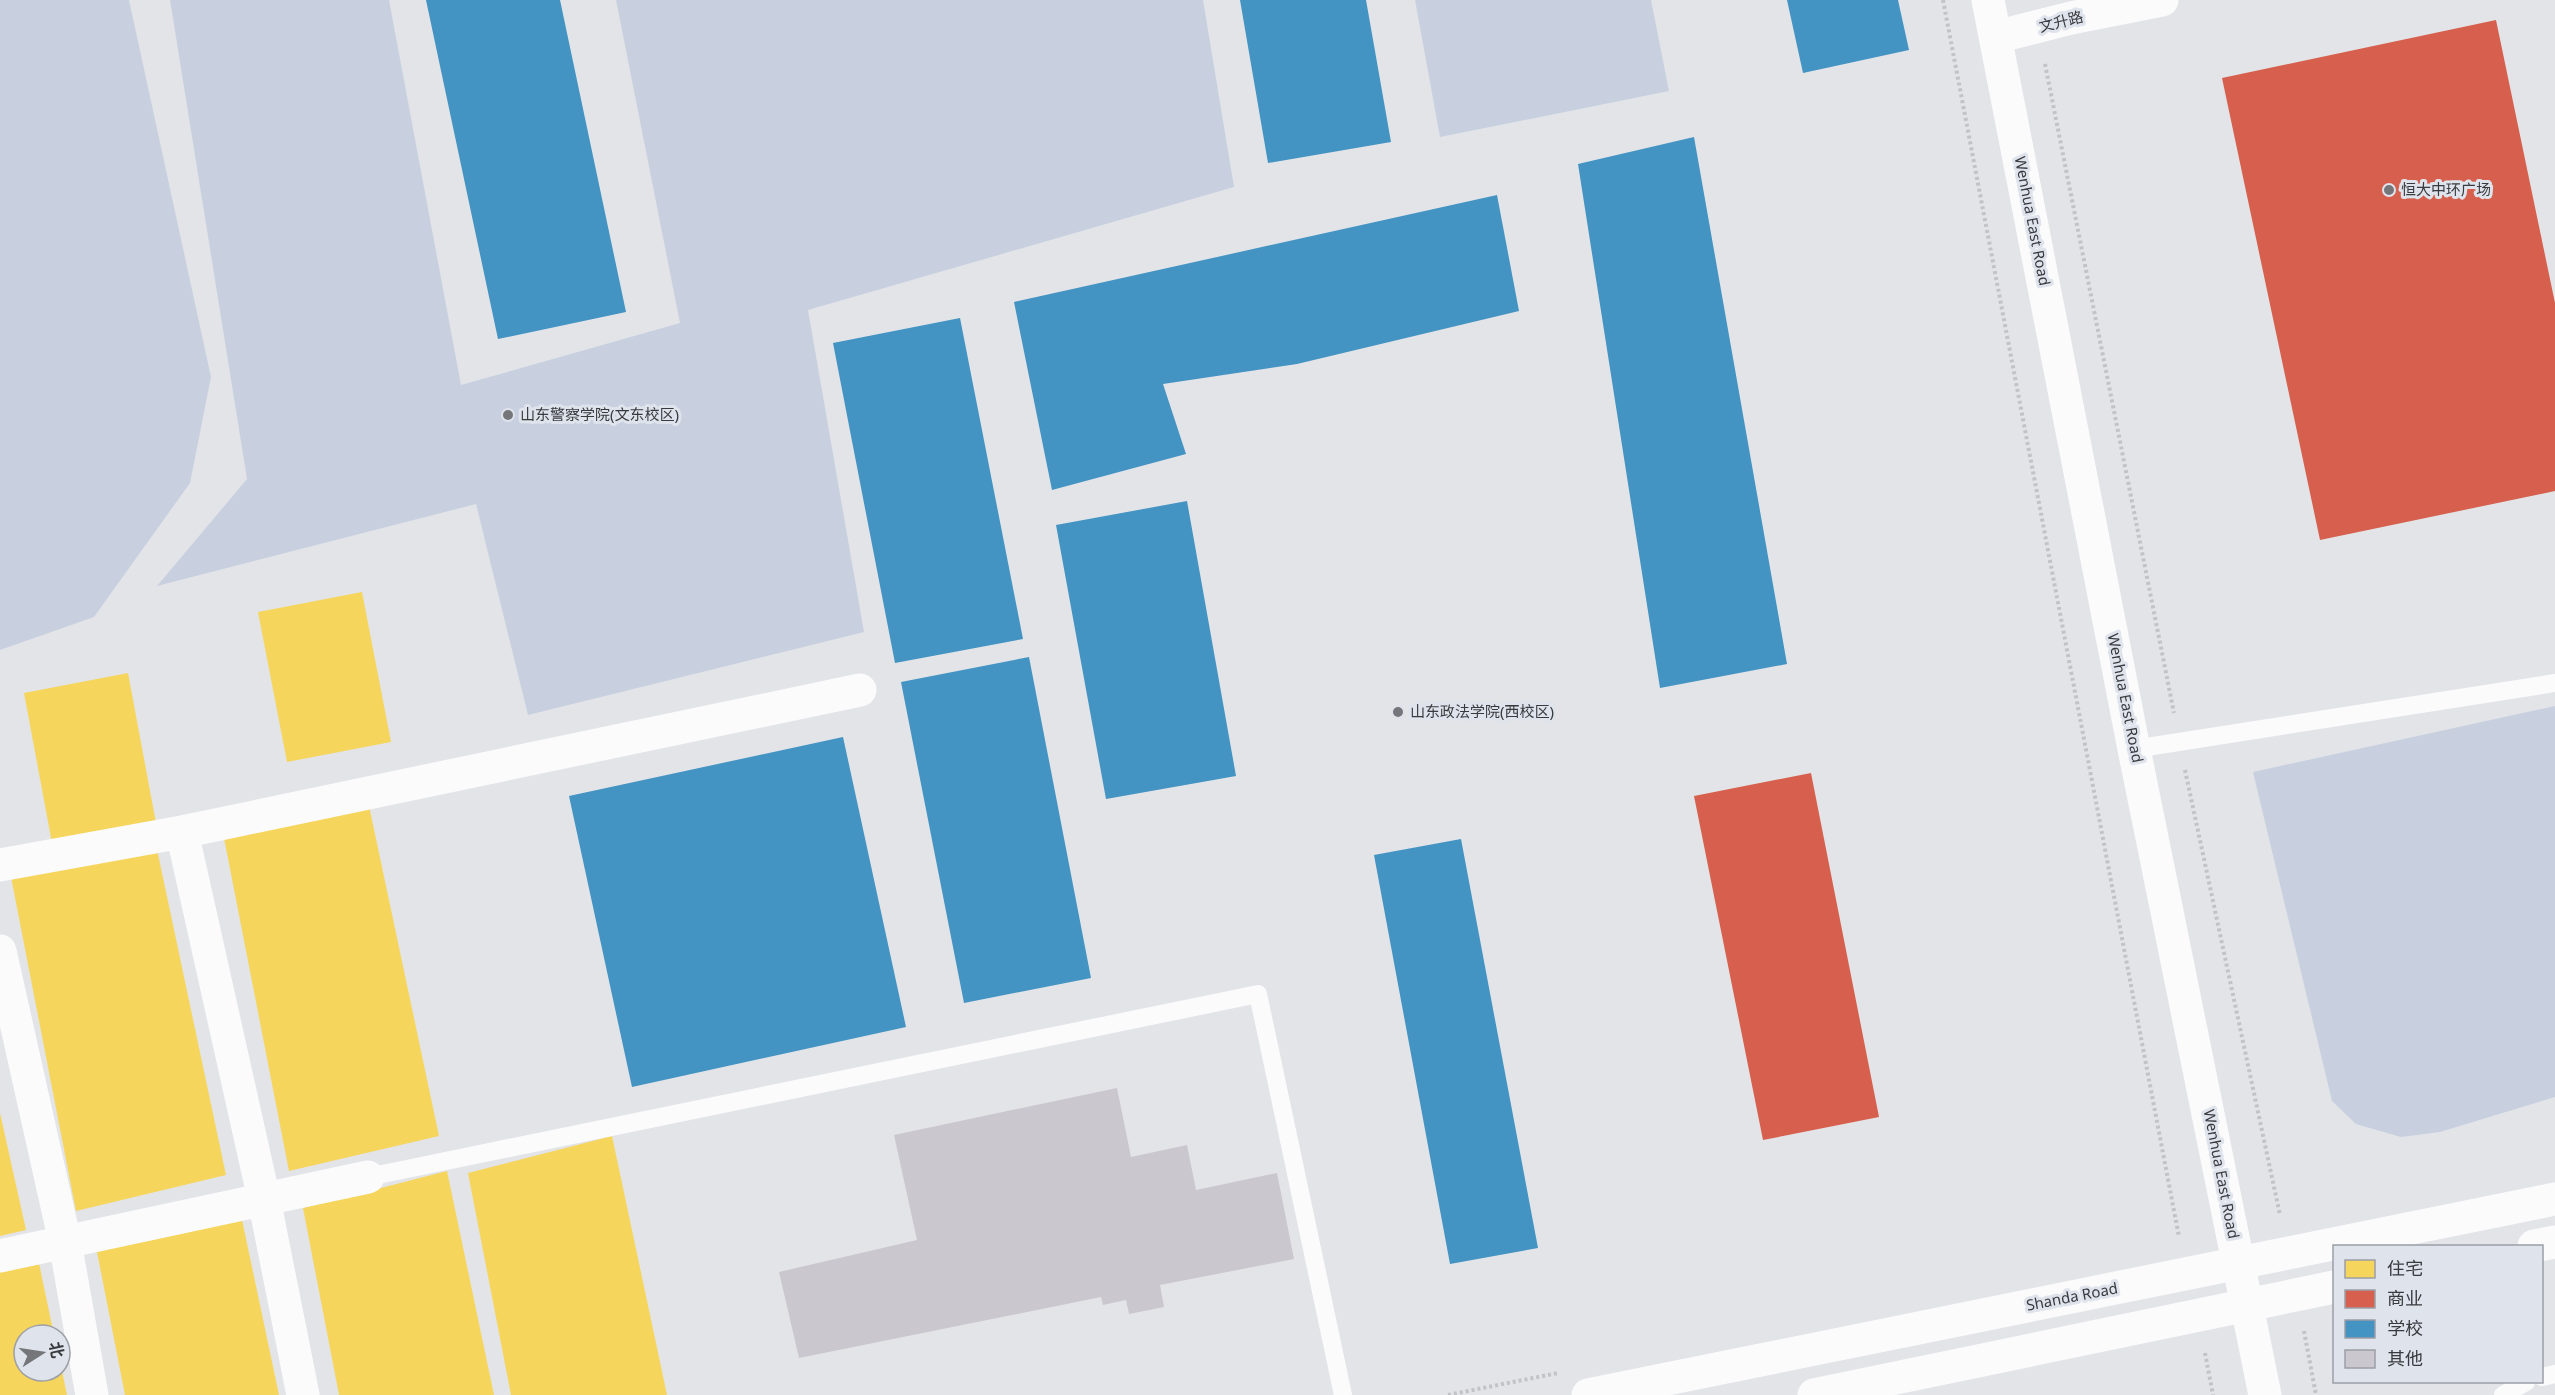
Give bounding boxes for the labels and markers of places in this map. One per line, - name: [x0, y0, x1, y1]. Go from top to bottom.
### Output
- place label: 恒大中环广场: [2401, 179, 2491, 199]
- marker: 恒大中环广场: [2382, 183, 2396, 197]
- place label: 山东警察学院(文东校区): [520, 404, 679, 424]
- marker: 山东警察学院(文东校区): [501, 408, 515, 422]
- place label: 山东政法学院(西校区): [1410, 701, 1554, 721]
- marker: 山东政法学院(西校区): [1391, 705, 1405, 719]

